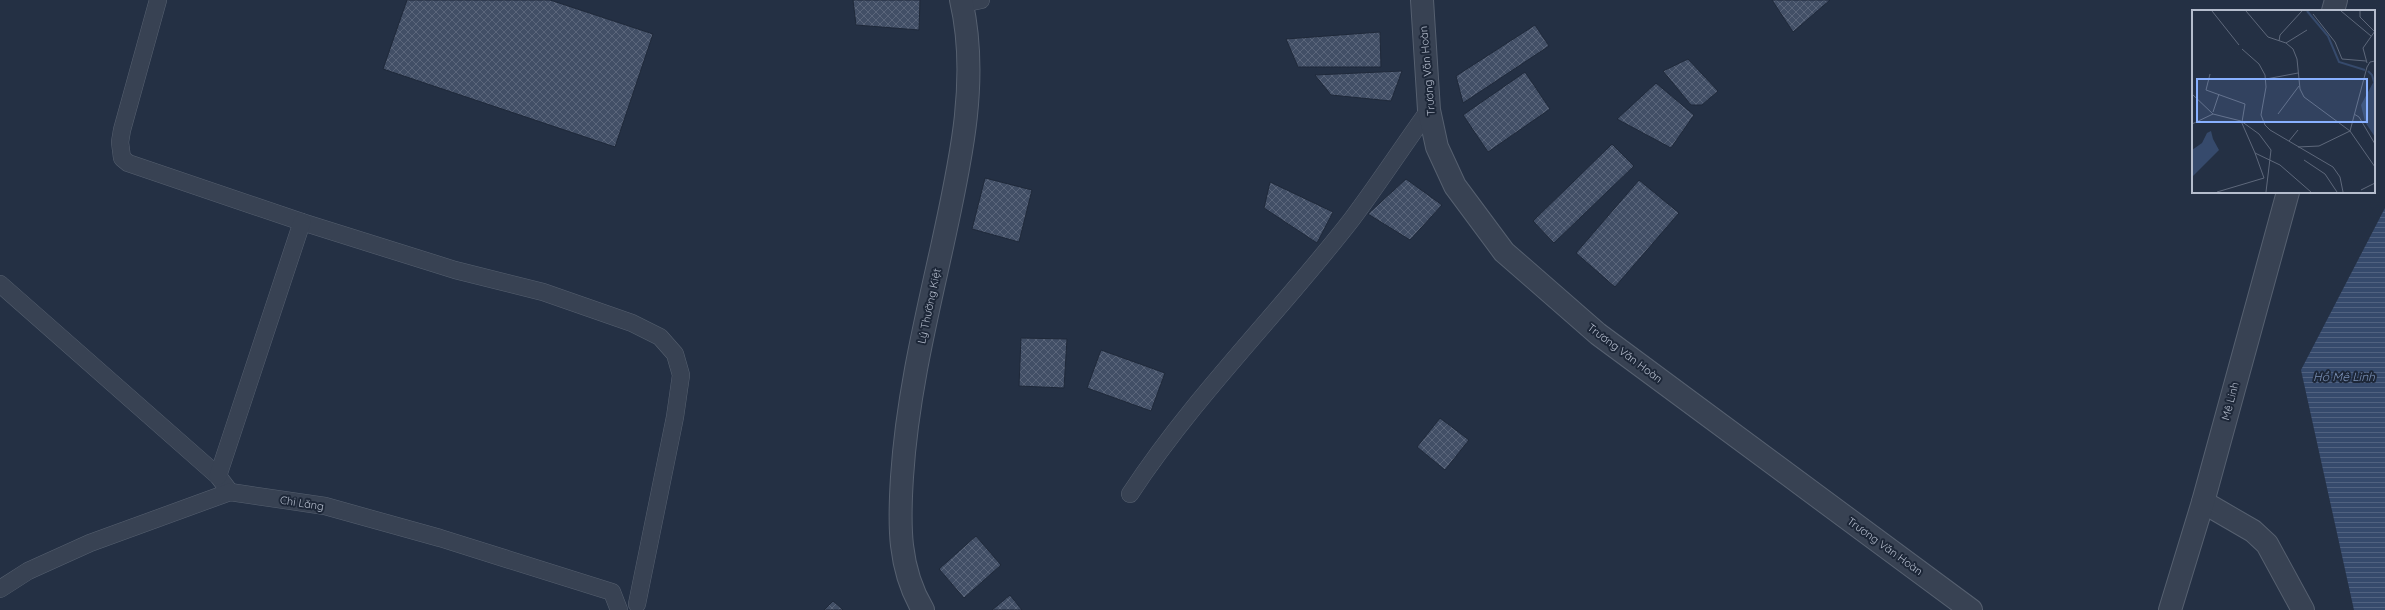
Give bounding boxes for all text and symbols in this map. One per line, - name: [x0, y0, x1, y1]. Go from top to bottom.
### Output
- inset map: [2192, 10, 2375, 193]
- street label: Trương Văn Hoàn: [1416, 25, 1438, 117]
- street label: Lý Thường Kiệt: [914, 267, 944, 345]
- street label: Trương Văn Hoàn: [1585, 320, 1665, 386]
- water label: Hồ Mê Linh: [2313, 369, 2375, 384]
- street label: Mê Linh: [2218, 380, 2242, 422]
- street label: Chi Lăng: [279, 493, 325, 513]
- street label: Trương Văn Hoàn: [1844, 514, 1926, 578]

